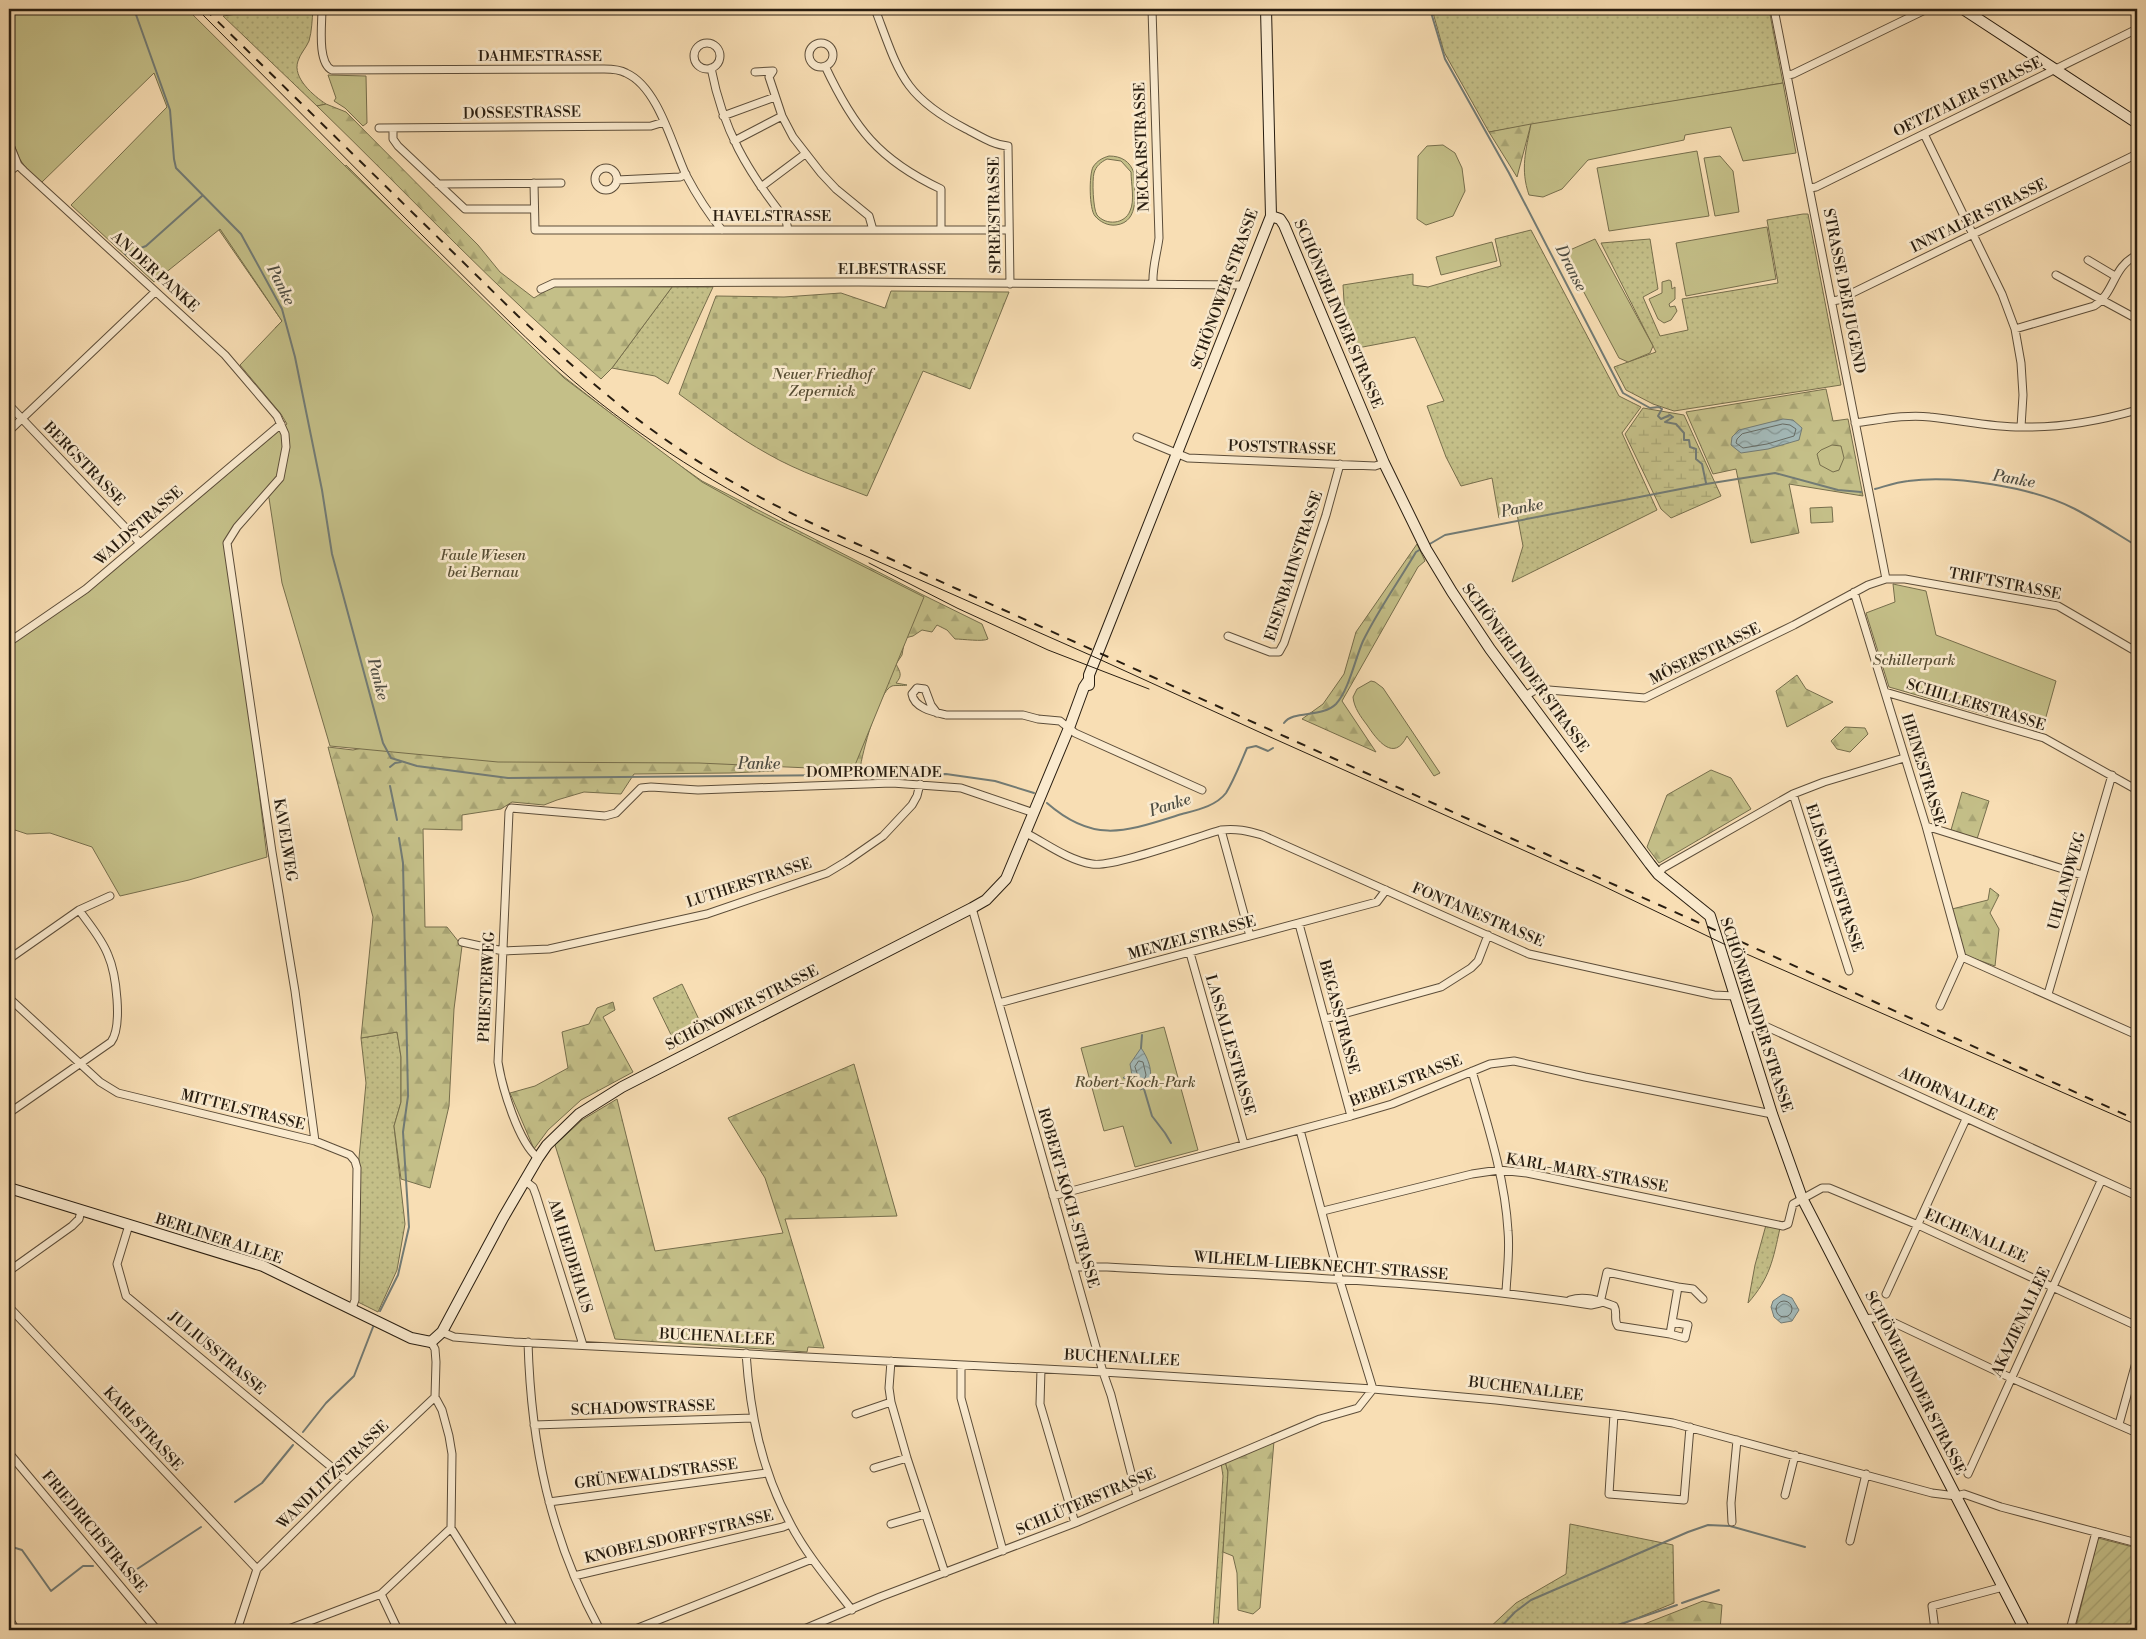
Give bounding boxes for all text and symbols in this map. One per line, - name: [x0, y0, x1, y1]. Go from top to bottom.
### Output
- street label: DAHMESTRASSE: [478, 47, 602, 66]
- street label: OETZTALER STRASSE: [1890, 53, 2046, 141]
- street label: NECKARSTRASSE: [1130, 82, 1154, 212]
- street label: DOSSESTRASSE: [463, 102, 581, 124]
- street label: SPREESTRASSE: [984, 156, 1006, 274]
- street label: INNTALER STRASSE: [1908, 175, 2050, 257]
- street label: SCHÖNOWER STRASSE: [1186, 206, 1263, 372]
- street label: HAVELSTRASSE: [713, 207, 831, 226]
- street label: STRASSE DER JUGEND: [1819, 207, 1869, 375]
- street label: SCHÖNERLINDER STRASSE: [1289, 216, 1387, 412]
- street label: AN DER PANKE: [106, 227, 203, 316]
- water label: Dranse: [1550, 240, 1591, 295]
- street label: ELBESTRASSE: [838, 260, 946, 279]
- water label: Panke: [262, 261, 300, 309]
- park label: Neuer Friedhof Zepernick: [771, 365, 876, 401]
- street label: BERGSTRASSE: [38, 417, 129, 510]
- street label: POSTSTRASSE: [1228, 437, 1336, 459]
- water label: Panke: [1990, 465, 2037, 493]
- street label: WALDSTRASSE: [90, 482, 187, 570]
- street label: EISENBAHNSTRASSE: [1261, 488, 1327, 644]
- water label: Panke: [1498, 494, 1545, 522]
- park label: Faule Wiesen bei Bernau: [440, 546, 526, 582]
- street label: TRIFTSTRASSE: [1947, 564, 2063, 604]
- street label: SCHÖNERLINDER STRASSE: [1457, 579, 1593, 756]
- street label: MÖSERSTRASSE: [1646, 618, 1764, 689]
- park label: Schillerpark: [1873, 651, 1955, 670]
- water label: Panke: [363, 655, 393, 703]
- street label: SCHILLERSTRASSE: [1904, 675, 2048, 735]
- street label: HEINESTRASSE: [1897, 711, 1949, 829]
- water label: Panke: [737, 754, 781, 774]
- street label: DOMPROMENADE: [806, 763, 942, 782]
- water label: Panke: [1146, 789, 1194, 821]
- street label: KAVELWEG: [269, 797, 301, 883]
- street label: ELISABETHSTRASSE: [1801, 801, 1867, 955]
- street label: UHLANDWEG: [2044, 830, 2090, 932]
- street label: LUTHERSTRASSE: [684, 854, 814, 912]
- street label: FONTANESTRASSE: [1409, 879, 1547, 951]
- street label: MENZELSTRASSE: [1126, 912, 1258, 964]
- street label: SCHÖNERLINDER STRASSE: [1715, 915, 1797, 1115]
- street label: PRIESTERWEG: [475, 931, 499, 1043]
- street label: BEGASSTRASSE: [1314, 957, 1363, 1076]
- street label: SCHÖNOWER STRASSE: [662, 960, 822, 1055]
- street label: LASSALLESTRASSE: [1201, 972, 1259, 1118]
- street label: BEBELSTRASSE: [1346, 1051, 1465, 1112]
- street label: AHORNALLEE: [1895, 1062, 2000, 1125]
- park label: Robert-Koch-Park: [1073, 1073, 1196, 1092]
- street label: MITTELSTRASSE: [179, 1085, 307, 1135]
- street label: ROBERT-KOCH-STRASSE: [1033, 1106, 1103, 1290]
- street label: KARL-MARX-STRASSE: [1504, 1149, 1670, 1197]
- street label: AM HEIDEHAUS: [543, 1196, 596, 1315]
- street label: EICHENALLEE: [1921, 1205, 2031, 1267]
- street label: BERLINER ALLEE: [152, 1209, 285, 1269]
- street label: WILHELM-LIEBKNECHT-STRASSE: [1192, 1248, 1449, 1284]
- street label: AKAZIENALLEE: [1987, 1264, 2055, 1381]
- street label: SCHÖNERLINDER STRASSE: [1860, 1287, 1971, 1478]
- street label: JULIUSSTRASSE: [164, 1306, 269, 1399]
- street label: BUCHENALLEE: [658, 1324, 775, 1350]
- street label: BUCHENALLEE: [1063, 1345, 1180, 1371]
- street label: BUCHENALLEE: [1466, 1372, 1585, 1405]
- street label: KARLSTRASSE: [99, 1383, 187, 1475]
- street label: SCHADOWSTRASSE: [571, 1396, 715, 1420]
- street label: WANDLITZSTRASSE: [272, 1417, 393, 1534]
- street label: GRÜNEWALDSTRASSE: [573, 1454, 739, 1493]
- street label: SCHLÜTERSTRASSE: [1013, 1463, 1159, 1540]
- street label: FRIEDRICHSTRASSE: [37, 1467, 151, 1597]
- street label: KNOBELSDORFFSTRASSE: [583, 1506, 775, 1568]

